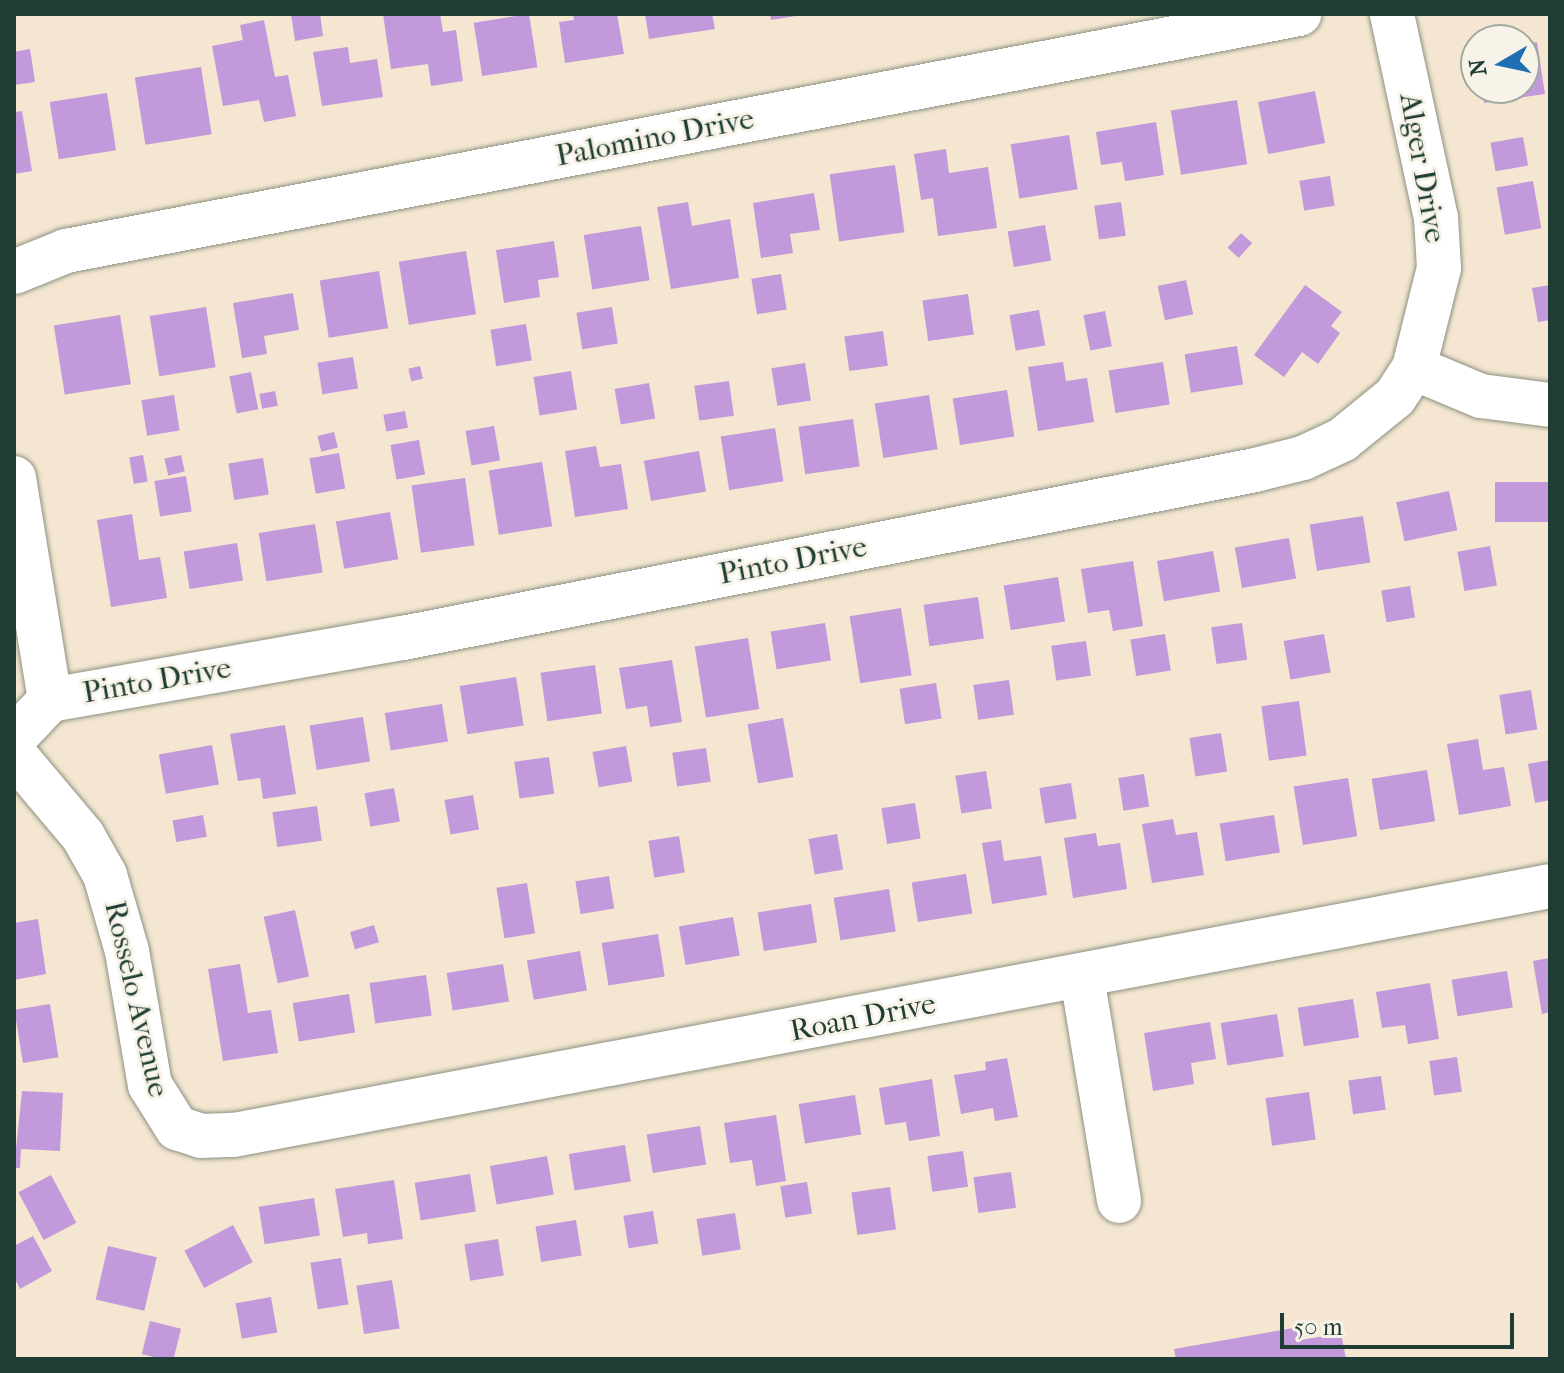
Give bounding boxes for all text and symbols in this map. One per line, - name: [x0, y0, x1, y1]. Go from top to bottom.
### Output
- north arrow: [1460, 24, 1540, 104]
- text: N: [1464, 57, 1492, 78]
- street label: Alger Drive: [1391, 91, 1453, 245]
- street label: Palomino Drive: [553, 101, 757, 175]
- street label: Pinto Drive: [716, 529, 870, 593]
- street label: Pinto Drive: [80, 650, 234, 712]
- street label: Rosselo Avenue: [96, 898, 176, 1100]
- street label: Roan Drive: [787, 986, 939, 1050]
- scale bar: [1284, 1297, 1518, 1347]
- text: 50 m: [1294, 1313, 1343, 1341]

